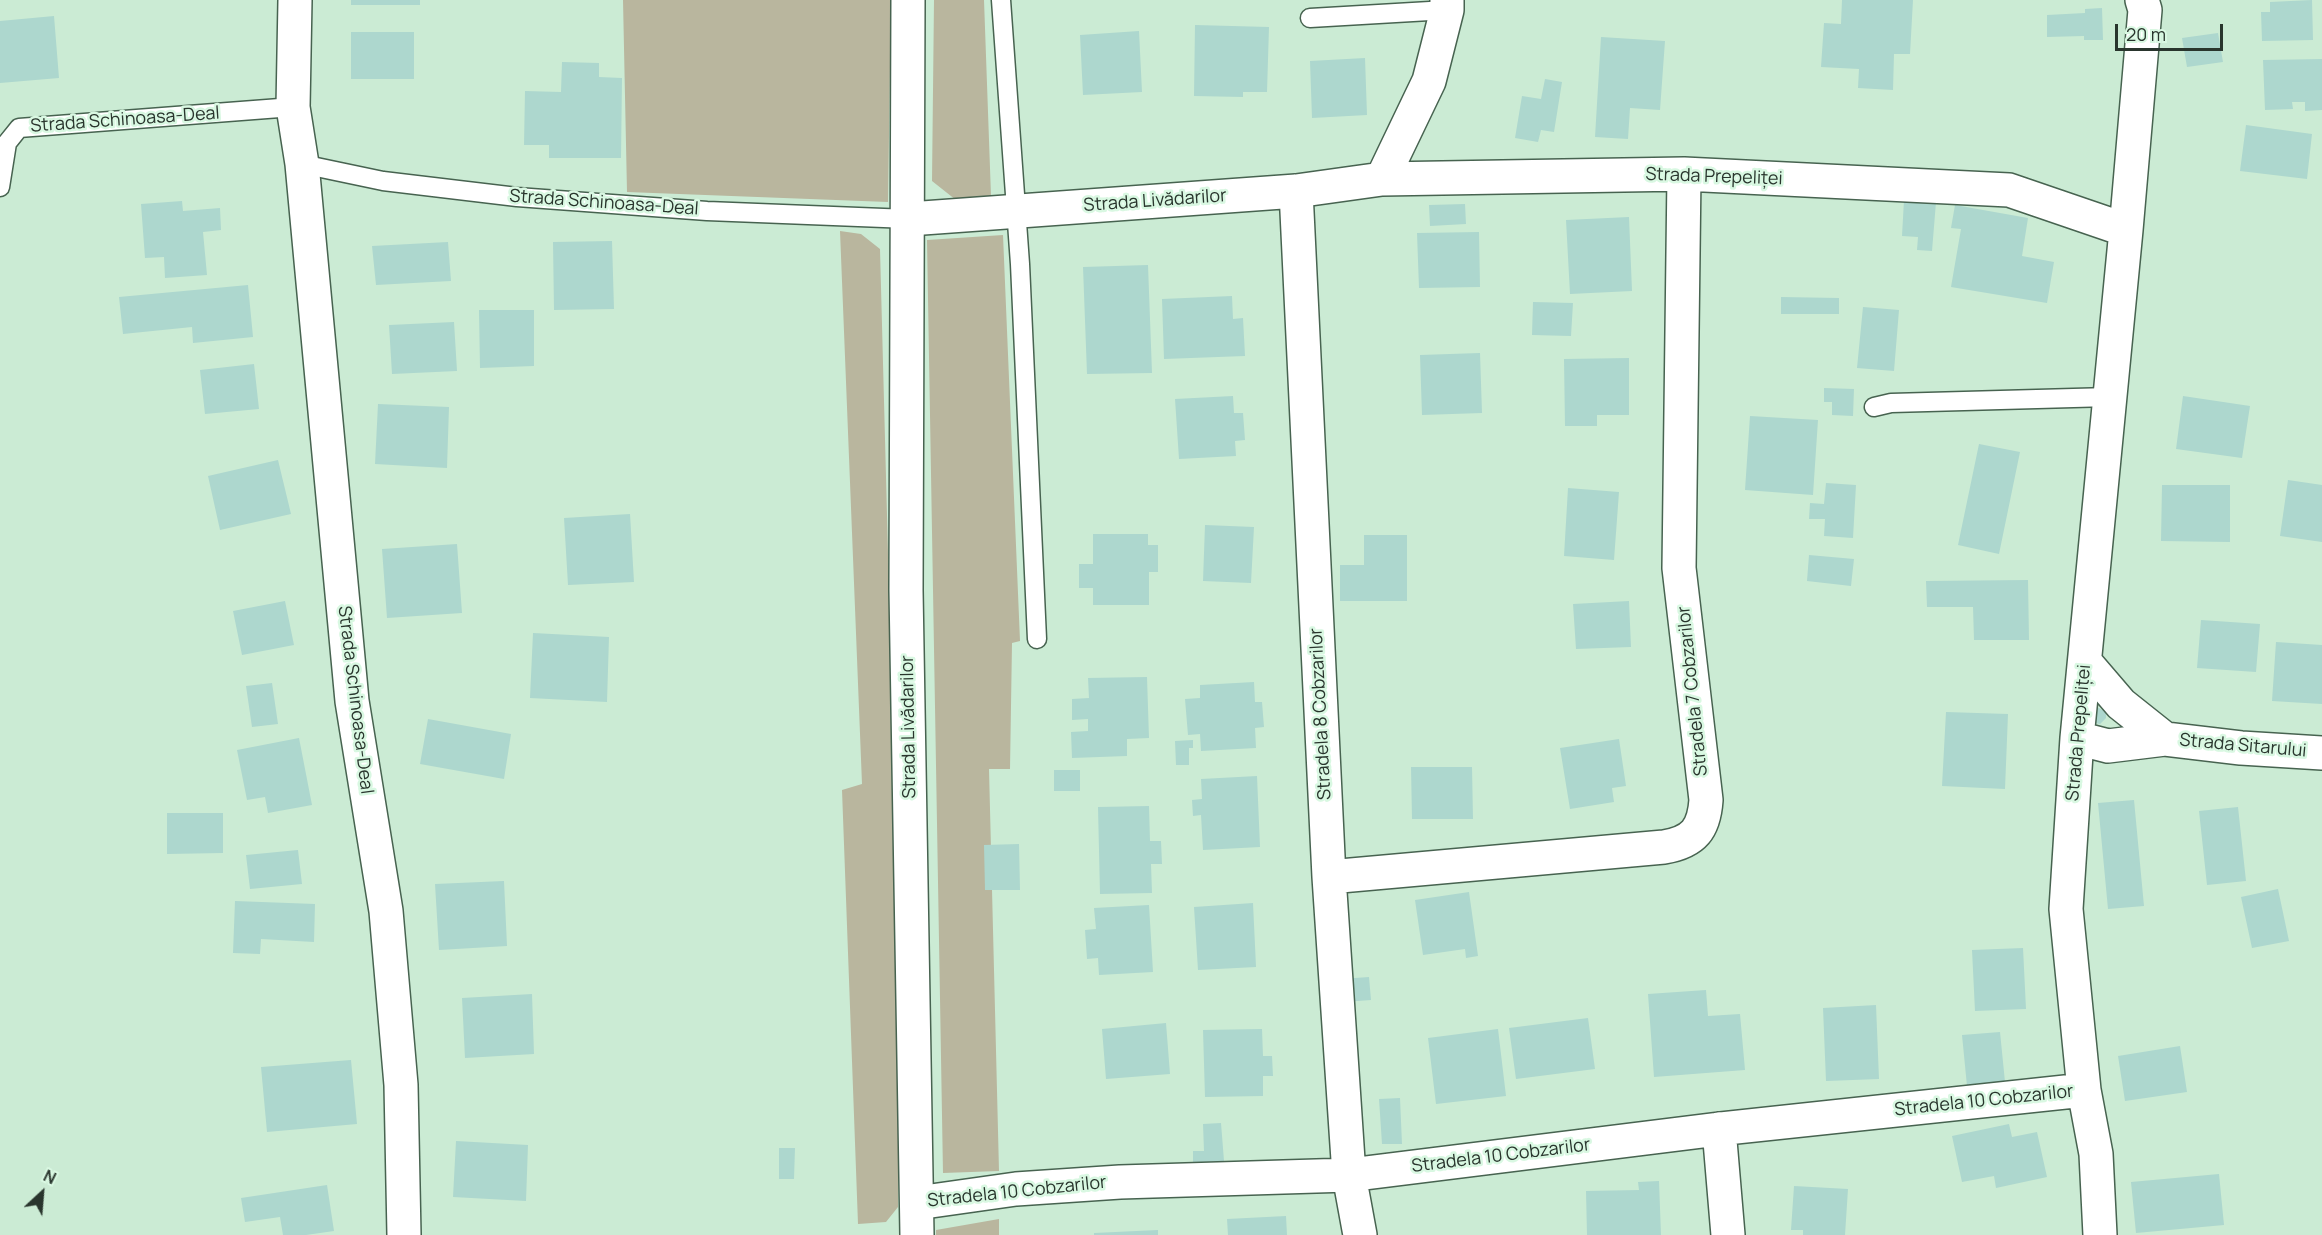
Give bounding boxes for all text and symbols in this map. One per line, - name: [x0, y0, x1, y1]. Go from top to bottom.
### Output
- scale bar: [2118, 12, 2226, 50]
- text: 20 m: [2126, 22, 2166, 46]
- street label: Strada Schinoasa-Deal: [30, 103, 220, 137]
- street label: Strada Prepeliței: [1645, 164, 1783, 190]
- street label: Strada Livădarilor: [1083, 185, 1227, 217]
- street label: Strada Schinoasa-Deal: [509, 186, 699, 220]
- street label: Strada Schinoasa-Deal: [333, 605, 377, 795]
- street label: Stradela 7 Cobzarilor: [1673, 605, 1713, 777]
- street label: Stradela 8 Cobzarilor: [1306, 627, 1336, 801]
- street label: Strada Livădarilor: [897, 655, 921, 799]
- street label: Strada Prepeliței: [2062, 664, 2096, 802]
- street label: Strada Sitarului: [2179, 730, 2307, 762]
- street label: Stradela 10 Cobzarilor: [1893, 1081, 2075, 1121]
- street label: Stradela 10 Cobzarilor: [1410, 1134, 1592, 1178]
- north arrow: [12, 1163, 72, 1223]
- text: N: [40, 1164, 60, 1189]
- street label: Stradela 10 Cobzarilor: [926, 1172, 1108, 1212]

